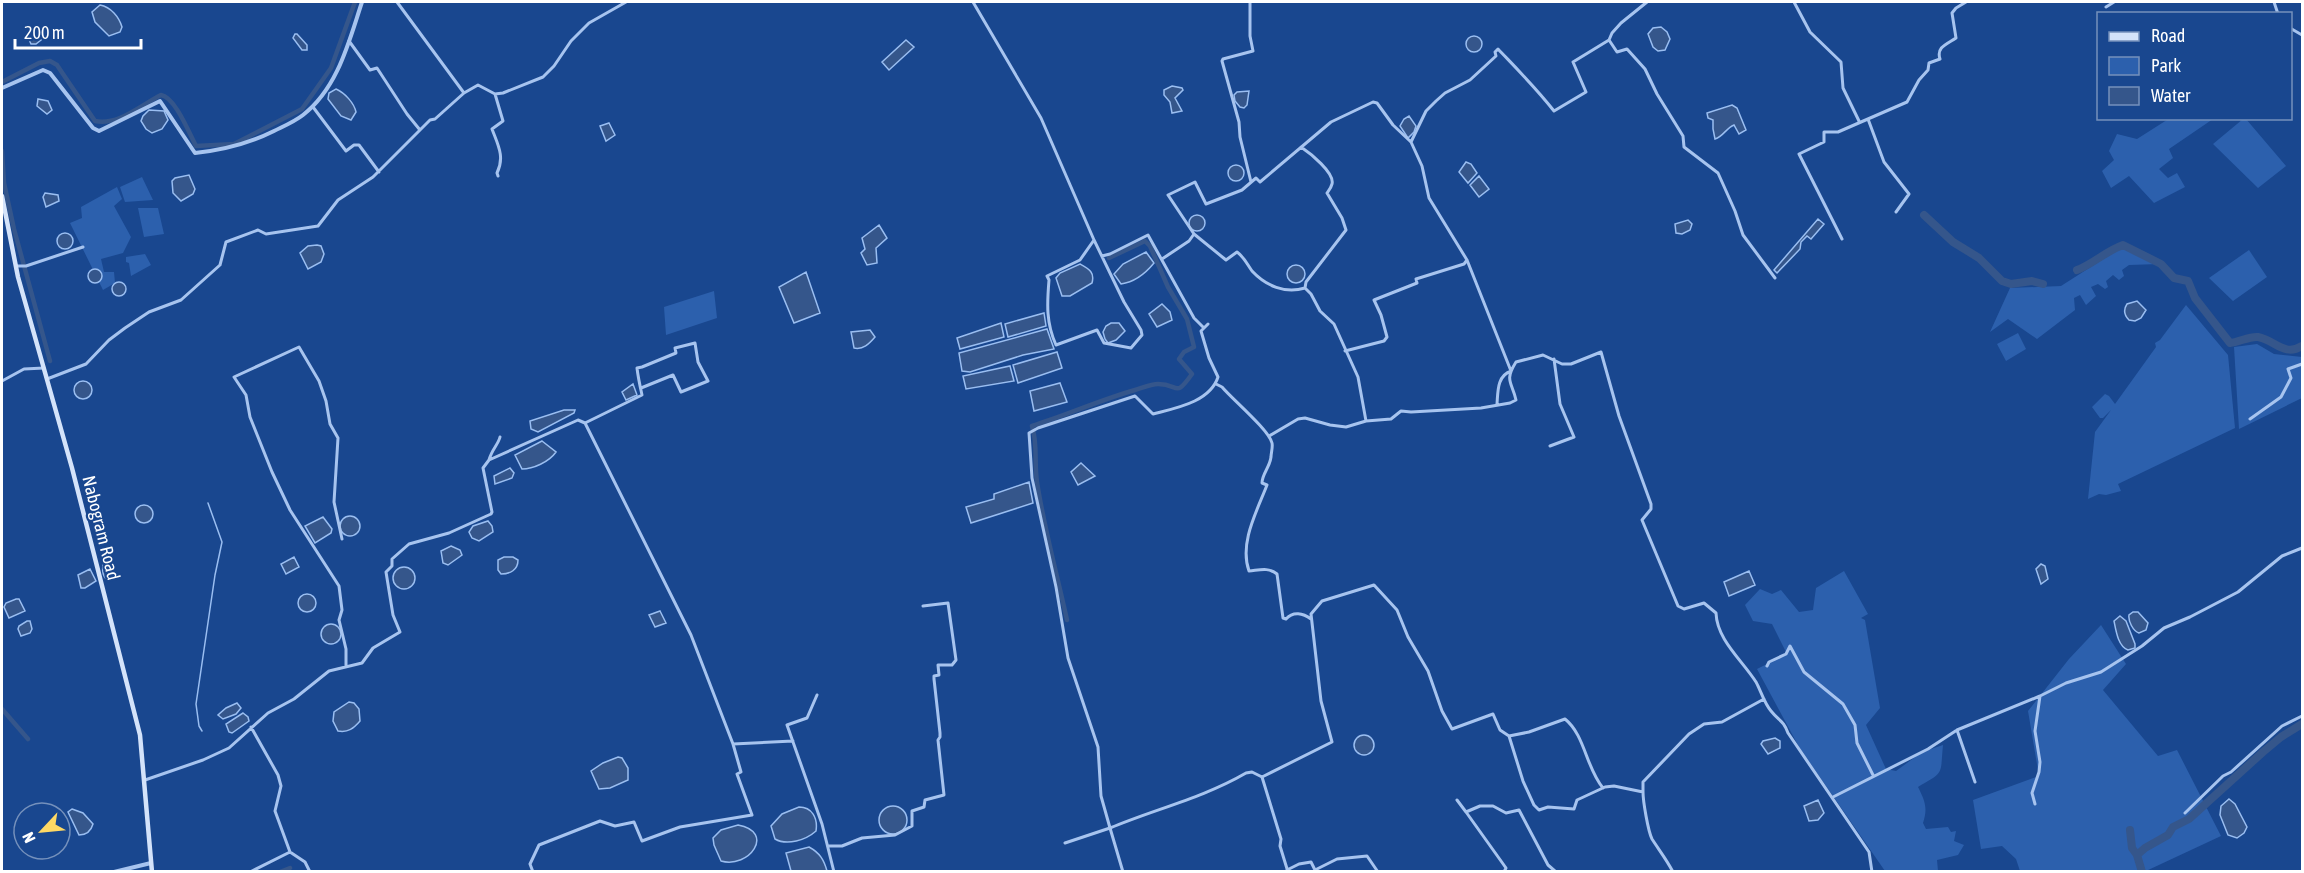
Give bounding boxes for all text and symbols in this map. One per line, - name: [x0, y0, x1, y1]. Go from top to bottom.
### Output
- scale bar: [15, 12, 141, 50]
- legend: [2097, 12, 2292, 120]
- text: 200 m: [24, 22, 65, 43]
- text: Road: [2151, 25, 2185, 46]
- text: Park: [2151, 55, 2181, 76]
- text: Water: [2151, 85, 2191, 106]
- street label: Nabogram Road: [78, 474, 125, 582]
- north arrow: [12, 801, 72, 861]
- text: N: [18, 829, 39, 846]

